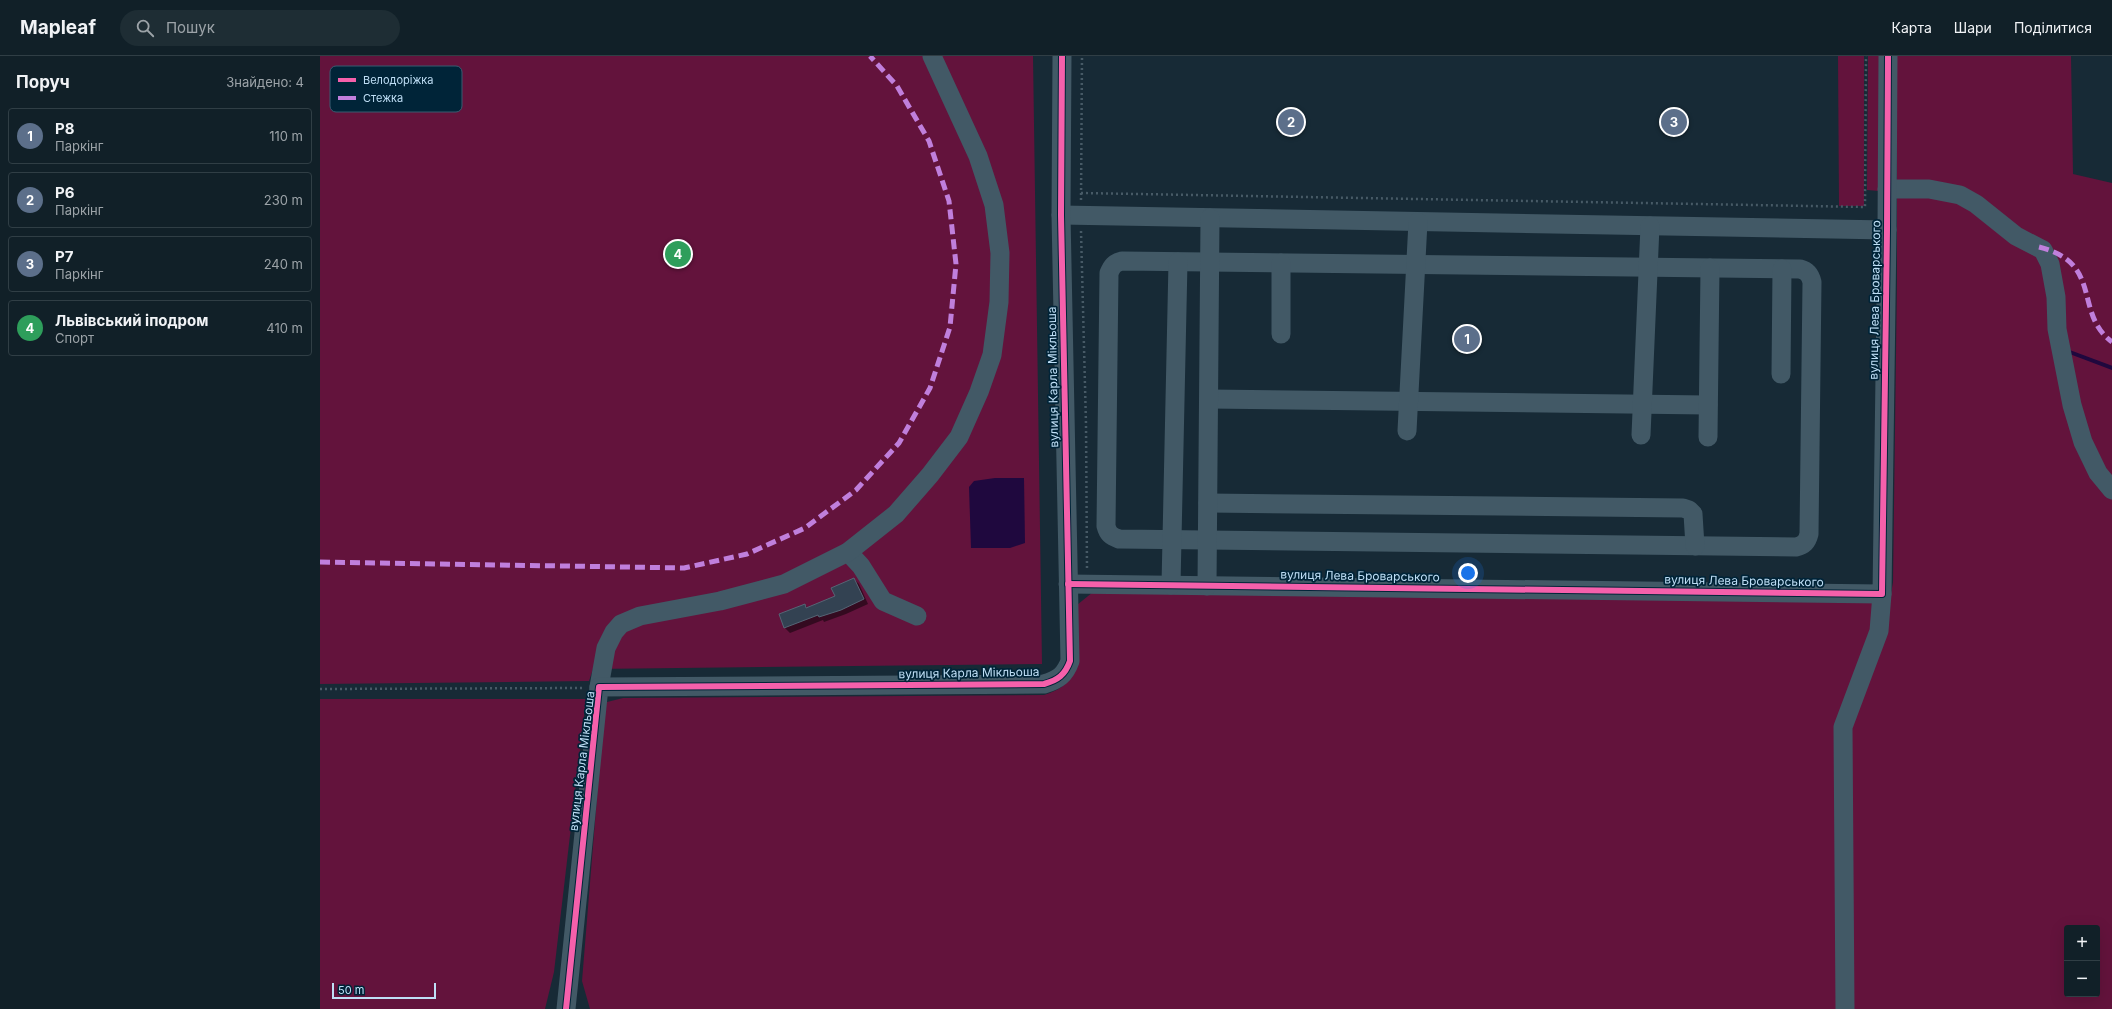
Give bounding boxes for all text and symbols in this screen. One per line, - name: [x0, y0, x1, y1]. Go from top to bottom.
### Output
- search box: [120, 10, 400, 46]
- text: Mapleaf: [20, 16, 96, 39]
- icon: search: [134, 17, 156, 39]
- text: Пошук: [166, 18, 215, 37]
- text: Карта: [1892, 19, 1932, 36]
- text: Шари: [1954, 19, 1992, 36]
- text: Поділитися: [2014, 19, 2092, 36]
- legend: [330, 66, 462, 112]
- text: Поруч: [16, 72, 70, 92]
- text: Велодоріжка: [363, 73, 434, 87]
- text: Знайдено: 4: [226, 74, 304, 90]
- text: Стежка: [363, 91, 403, 105]
- pin: 2: [1278, 107, 1304, 137]
- pin: 3: [1661, 107, 1687, 137]
- text: P8: [55, 119, 74, 138]
- text: 1: [27, 128, 33, 144]
- text: 110 m: [269, 128, 303, 144]
- text: Паркінг: [55, 138, 103, 154]
- text: P6: [55, 183, 74, 202]
- text: 2: [26, 192, 34, 208]
- text: 230 m: [264, 192, 303, 208]
- text: Паркінг: [55, 202, 103, 218]
- street label: вулиця Лева Броварського: [1866, 220, 1883, 380]
- pin: 4: [665, 239, 691, 269]
- text: P7: [55, 247, 73, 266]
- text: 3: [26, 256, 34, 272]
- text: 240 m: [264, 256, 303, 272]
- text: Паркінг: [55, 266, 103, 282]
- street label: вулиця Карла Мікльоша: [1044, 306, 1061, 448]
- text: Львівський іподром: [55, 311, 208, 330]
- text: 4: [26, 320, 34, 336]
- text: 410 m: [266, 320, 303, 336]
- pin: 1: [1454, 324, 1480, 354]
- text: Спорт: [55, 330, 94, 346]
- your location: [1458, 563, 1478, 583]
- street label: вулиця Лева Броварського: [1280, 567, 1440, 584]
- street label: вулиця Лева Броварського: [1664, 572, 1824, 589]
- street label: вулиця Карла Мікльоша: [898, 664, 1040, 681]
- street label: вулиця Карла Мікльоша: [565, 690, 598, 832]
- map controls: [2064, 925, 2100, 997]
- button: +: [2064, 925, 2100, 961]
- button: −: [2064, 961, 2100, 997]
- scale bar: [332, 981, 436, 1000]
- text: 50 m: [338, 983, 364, 997]

